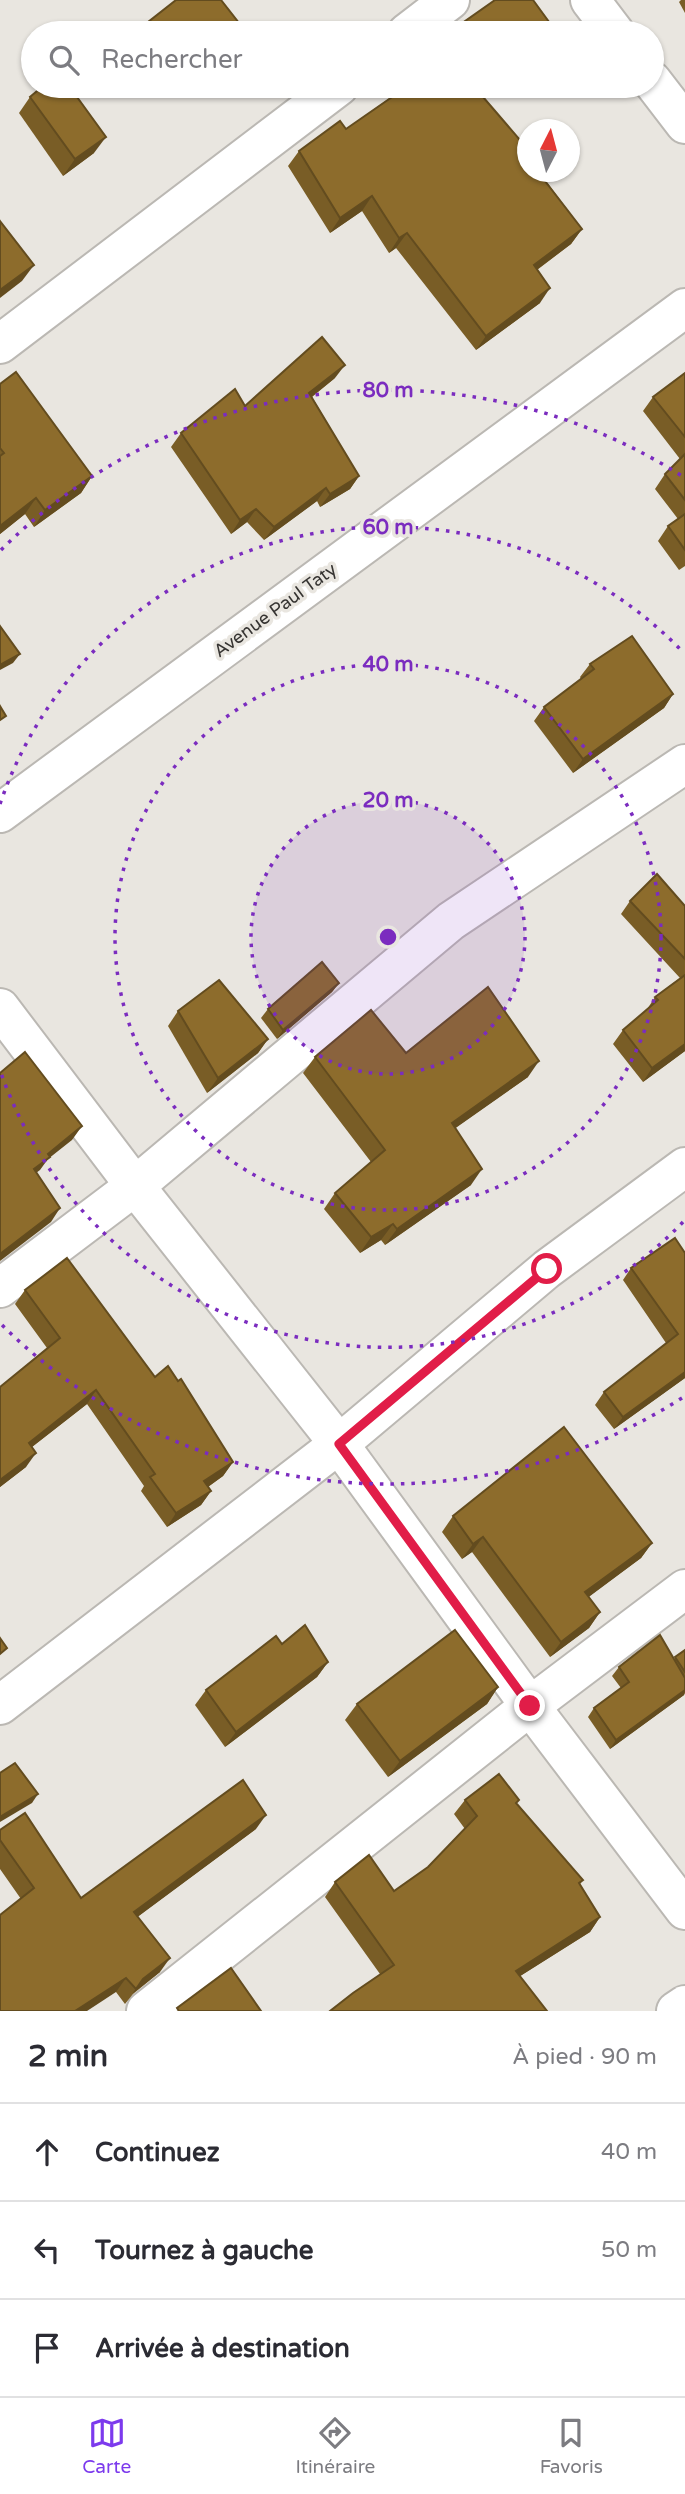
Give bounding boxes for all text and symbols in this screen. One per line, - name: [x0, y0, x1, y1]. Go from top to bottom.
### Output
- search box: [21, 21, 664, 98]
- icon: search: [45, 41, 83, 79]
- text: Rechercher: [101, 44, 243, 75]
- north arrow: [517, 119, 580, 182]
- text: 80 m: [362, 378, 414, 403]
- text: 60 m: [362, 515, 414, 540]
- street label: Avenue Paul Taty: [209, 558, 341, 662]
- text: 40 m: [362, 652, 414, 677]
- text: 20 m: [362, 788, 414, 813]
- centre of rings: [376, 925, 400, 949]
- route start: [531, 1253, 562, 1284]
- route end: [514, 1690, 545, 1721]
- text: 2 min: [28, 2038, 108, 2075]
- text: À pied · 90 m: [512, 2043, 657, 2071]
- icon: ahead: [28, 2133, 66, 2171]
- text: Continuez: [95, 2137, 220, 2168]
- text: 40 m: [601, 2138, 657, 2166]
- icon: left: [28, 2231, 66, 2269]
- text: Tournez à gauche: [95, 2235, 314, 2266]
- text: 50 m: [601, 2236, 657, 2264]
- icon: arrive: [28, 2329, 66, 2367]
- text: Arrivée à destination: [95, 2333, 350, 2364]
- tab: Carte: [82, 2414, 131, 2478]
- tab: Itinéraire: [295, 2414, 375, 2478]
- tab: Favoris: [540, 2414, 603, 2478]

